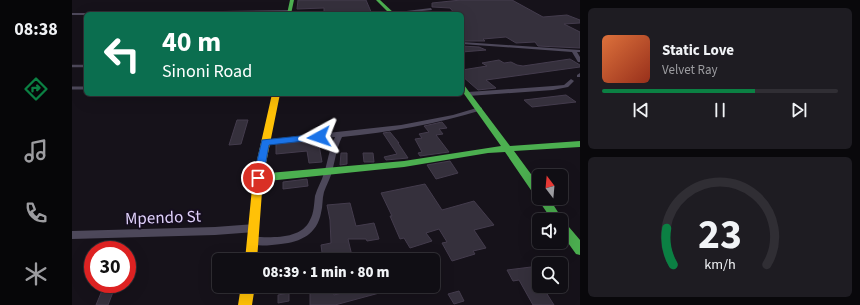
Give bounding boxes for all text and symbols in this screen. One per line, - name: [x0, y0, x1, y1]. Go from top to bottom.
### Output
- text: 08:38: [14, 17, 58, 42]
- text: 40 m: [162, 22, 221, 62]
- icon: left: [96, 28, 148, 80]
- text: Static Love: [662, 40, 734, 61]
- text: Sinoni Road: [162, 59, 252, 84]
- text: Velvet Ray: [662, 61, 718, 79]
- icon: directions: [22, 75, 50, 103]
- icon: previous: [630, 99, 652, 121]
- icon: pause: [709, 99, 731, 121]
- icon: next: [788, 99, 810, 121]
- position arrow: [298, 116, 340, 158]
- icon: music: [22, 137, 50, 165]
- pin: [241, 161, 275, 195]
- icon: arrive: [247, 167, 269, 189]
- north arrow: [532, 169, 568, 205]
- map controls: [532, 169, 568, 293]
- icon: phone: [22, 199, 50, 227]
- street label: Mpendo St: [125, 205, 202, 231]
- text: 23: [698, 205, 742, 265]
- button: sound: [532, 213, 568, 249]
- speed limit sign: 30: [84, 241, 136, 293]
- text: km/h: [704, 253, 736, 274]
- button: search: [532, 257, 568, 293]
- icon: climate: [22, 260, 50, 288]
- text: 08:39 · 1 min · 80 m: [263, 262, 389, 283]

